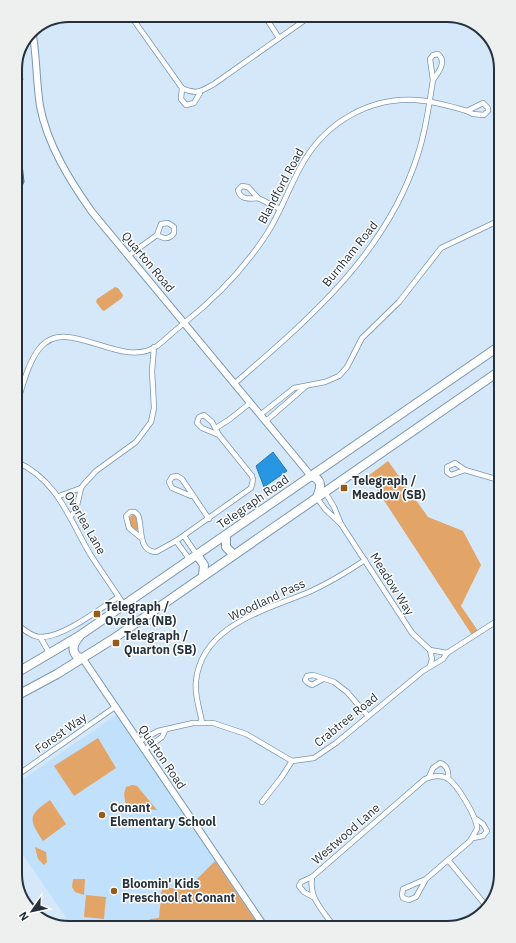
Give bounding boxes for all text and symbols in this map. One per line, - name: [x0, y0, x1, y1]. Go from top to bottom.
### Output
- street label: Blandford Road: [254, 145, 307, 226]
- street label: Burnham Road: [319, 218, 381, 289]
- street label: Quarton Road: [119, 228, 178, 295]
- street label: Telegraph Road: [214, 471, 291, 532]
- place label: Telegraph / Meadow (SB): [352, 473, 426, 502]
- marker: Telegraph / Meadow (SB): [339, 483, 349, 493]
- street label: Overlea Lane: [61, 489, 110, 557]
- street label: Meadow Way: [367, 550, 418, 618]
- street label: Woodland Pass: [226, 575, 307, 624]
- place label: Telegraph / Overlea (NB): [105, 599, 176, 628]
- marker: Telegraph / Overlea (NB): [92, 609, 102, 619]
- place label: Telegraph / Quarton (SB): [124, 628, 196, 657]
- marker: Telegraph / Quarton (SB): [111, 638, 121, 648]
- street label: Crabtree Road: [311, 689, 380, 750]
- street label: Forest Way: [32, 709, 90, 756]
- street label: Quarton Road: [135, 722, 189, 792]
- place label: Conant Elementary School: [110, 800, 216, 829]
- street label: Westwood Lane: [309, 800, 383, 867]
- marker: Conant Elementary School: [97, 810, 107, 820]
- place label: Bloomin' Kids Preschool at Conant: [122, 876, 236, 905]
- marker: Bloomin' Kids Preschool at Conant: [109, 886, 119, 896]
- north arrow: [12, 891, 52, 931]
- text: N: [16, 909, 32, 924]

